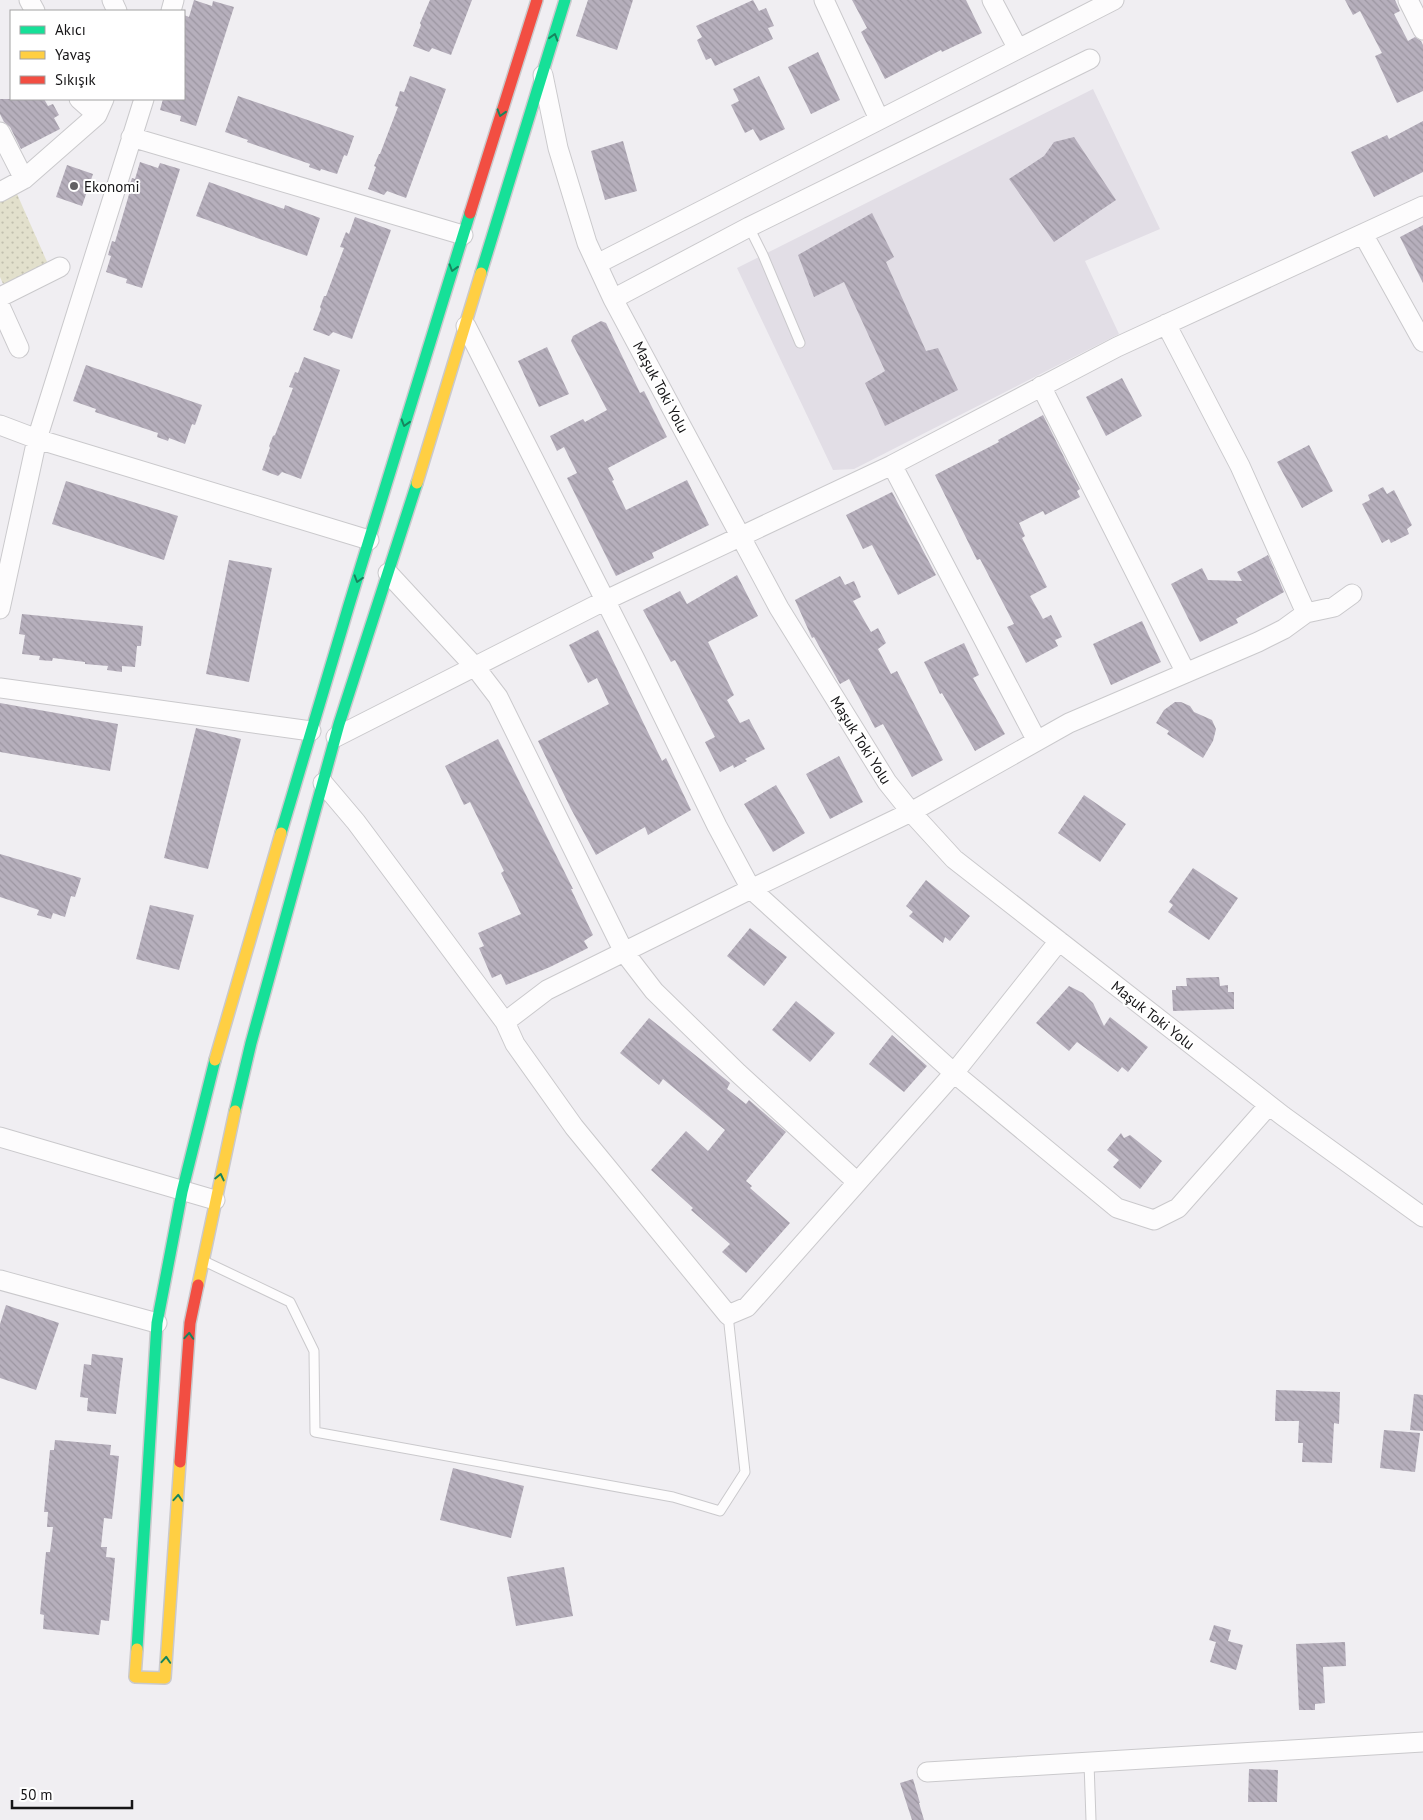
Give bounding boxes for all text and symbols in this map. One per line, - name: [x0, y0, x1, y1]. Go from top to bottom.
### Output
- legend: [10, 10, 185, 100]
- text: Akıcı: [55, 20, 86, 39]
- one-way arrow: [549, 33, 559, 42]
- text: Yavaş: [55, 45, 91, 64]
- text: Sıkışık: [55, 70, 97, 89]
- one-way arrow: [497, 108, 507, 116]
- place label: Ekonomi: [84, 177, 140, 196]
- marker: Ekonomi: [68, 180, 80, 192]
- one-way arrow: [449, 263, 459, 272]
- street label: Maşuk Toki Yolu: [629, 338, 693, 436]
- one-way arrow: [401, 419, 411, 427]
- one-way arrow: [353, 574, 363, 582]
- street label: Maşuk Toki Yolu: [826, 692, 896, 788]
- street label: Maşuk Toki Yolu: [1107, 976, 1199, 1054]
- one-way arrow: [214, 1172, 225, 1181]
- one-way arrow: [184, 1332, 195, 1340]
- one-way arrow: [172, 1494, 183, 1502]
- one-way arrow: [161, 1656, 172, 1664]
- scale bar: [12, 1778, 132, 1810]
- text: 50 m: [20, 1785, 53, 1804]

